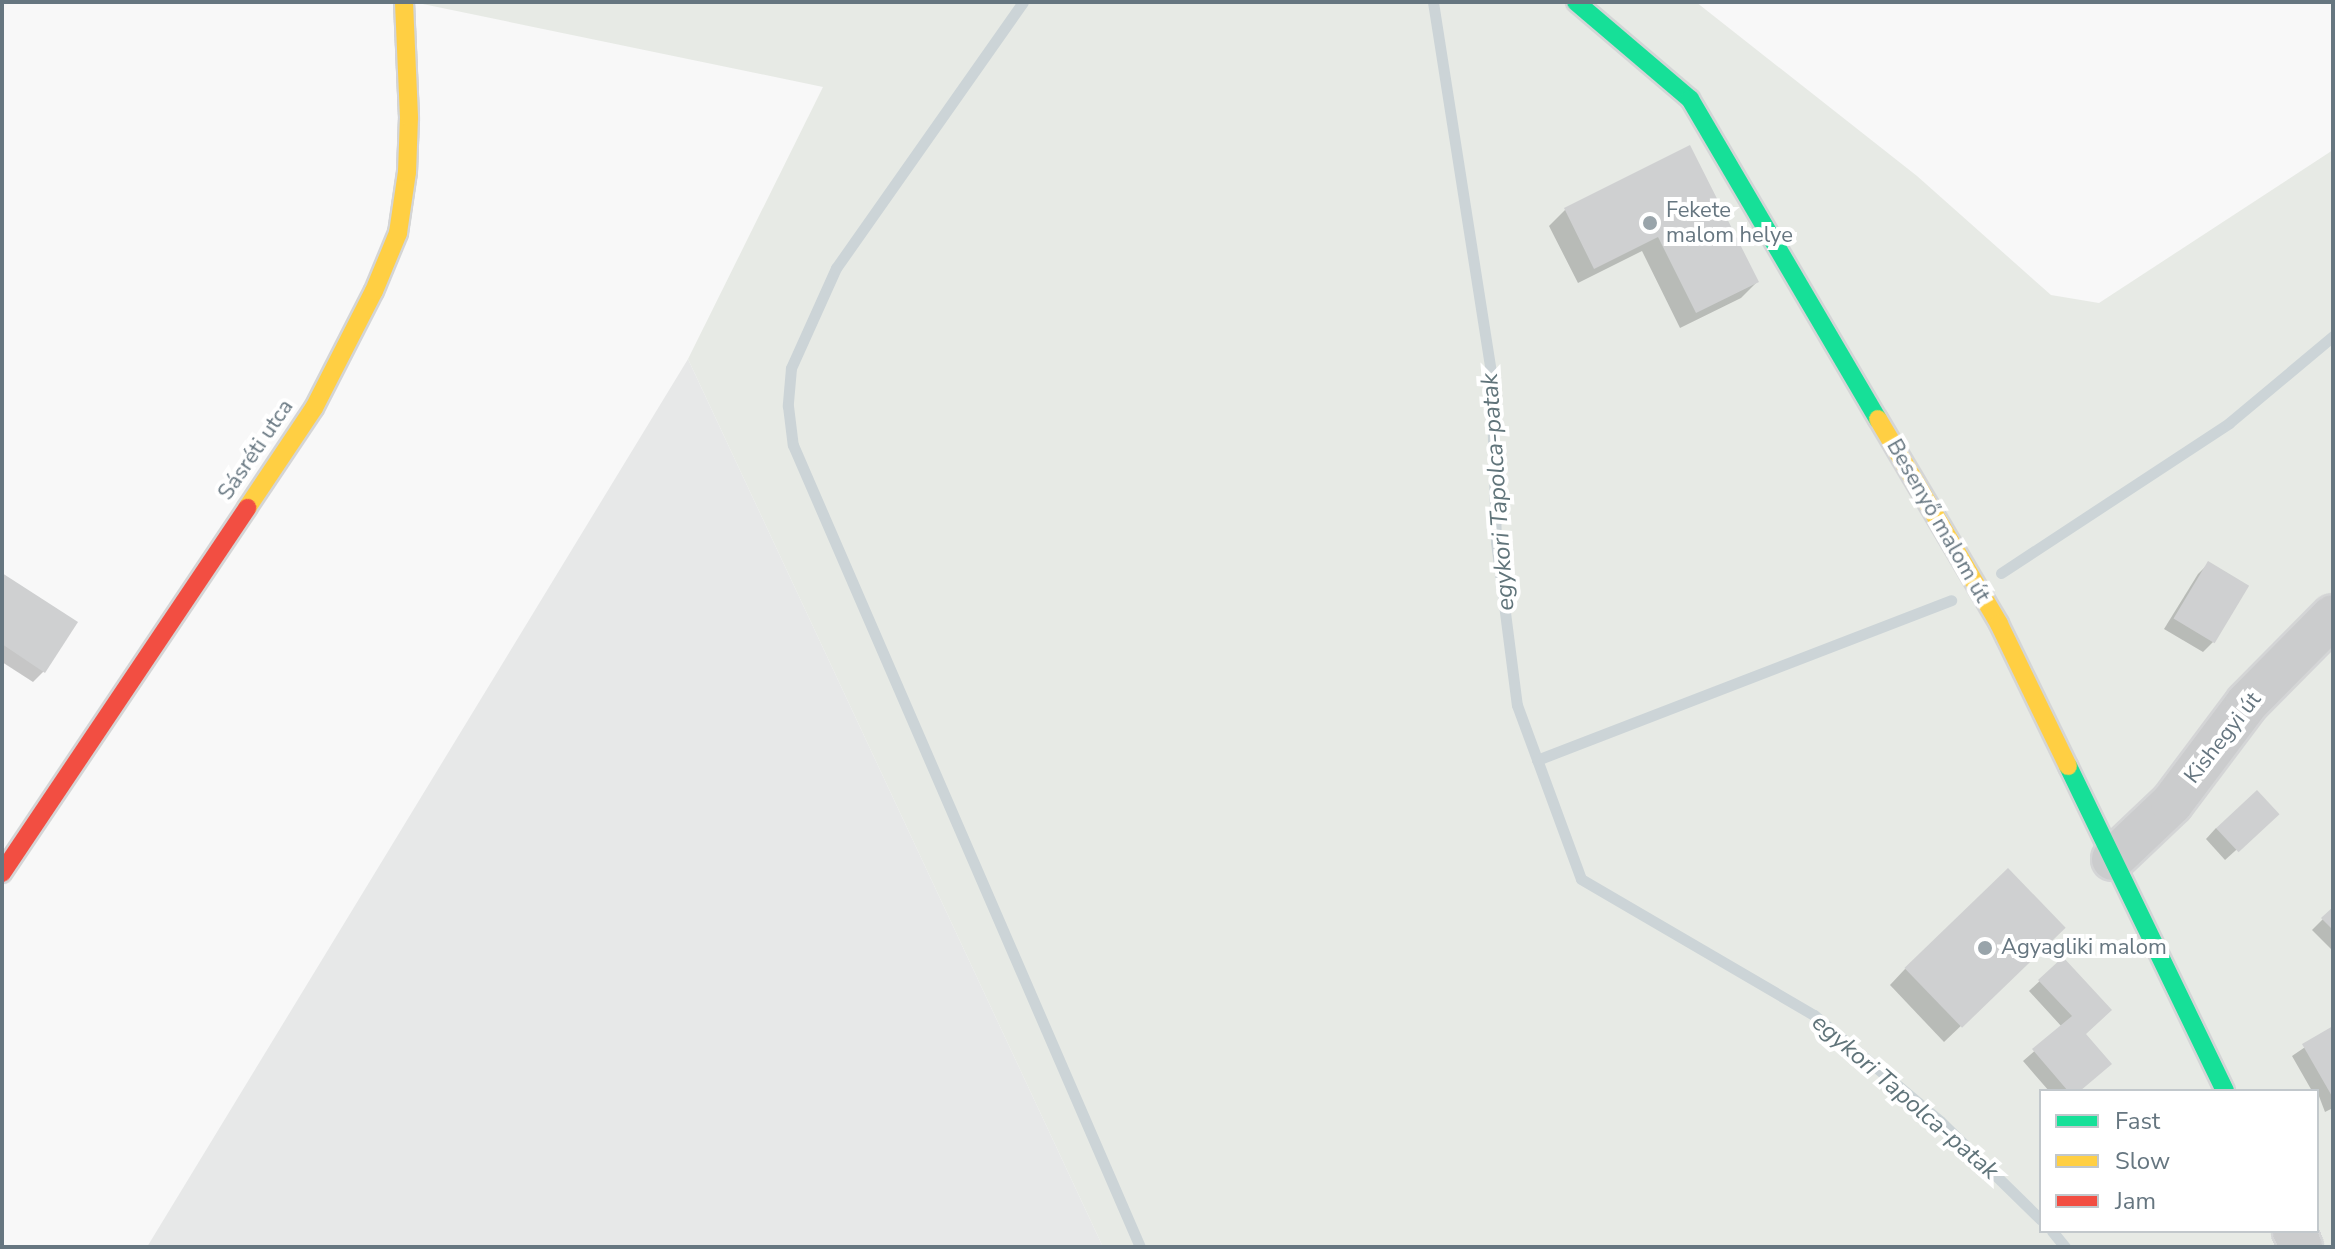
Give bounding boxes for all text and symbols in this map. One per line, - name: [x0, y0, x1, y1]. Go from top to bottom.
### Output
- place label: Fekete malom helye: [1666, 197, 1793, 248]
- marker: Fekete malom helye: [1641, 214, 1659, 232]
- water label: egykori Tapolca-patak: [1475, 372, 1521, 612]
- street label: Sásréti utca: [213, 395, 299, 505]
- street label: Besenyő malom út: [1881, 435, 1995, 607]
- street label: Kishegyi út: [2179, 687, 2267, 789]
- place label: Agyagliki malom: [2001, 935, 2167, 961]
- marker: Agyagliki malom: [1976, 939, 1994, 957]
- water label: egykori Tapolca-patak: [1806, 1008, 2004, 1186]
- legend: [2039, 1089, 2319, 1233]
- text: Fast: [2115, 1105, 2160, 1137]
- text: Slow: [2115, 1145, 2170, 1177]
- text: Jam: [2115, 1185, 2156, 1217]

